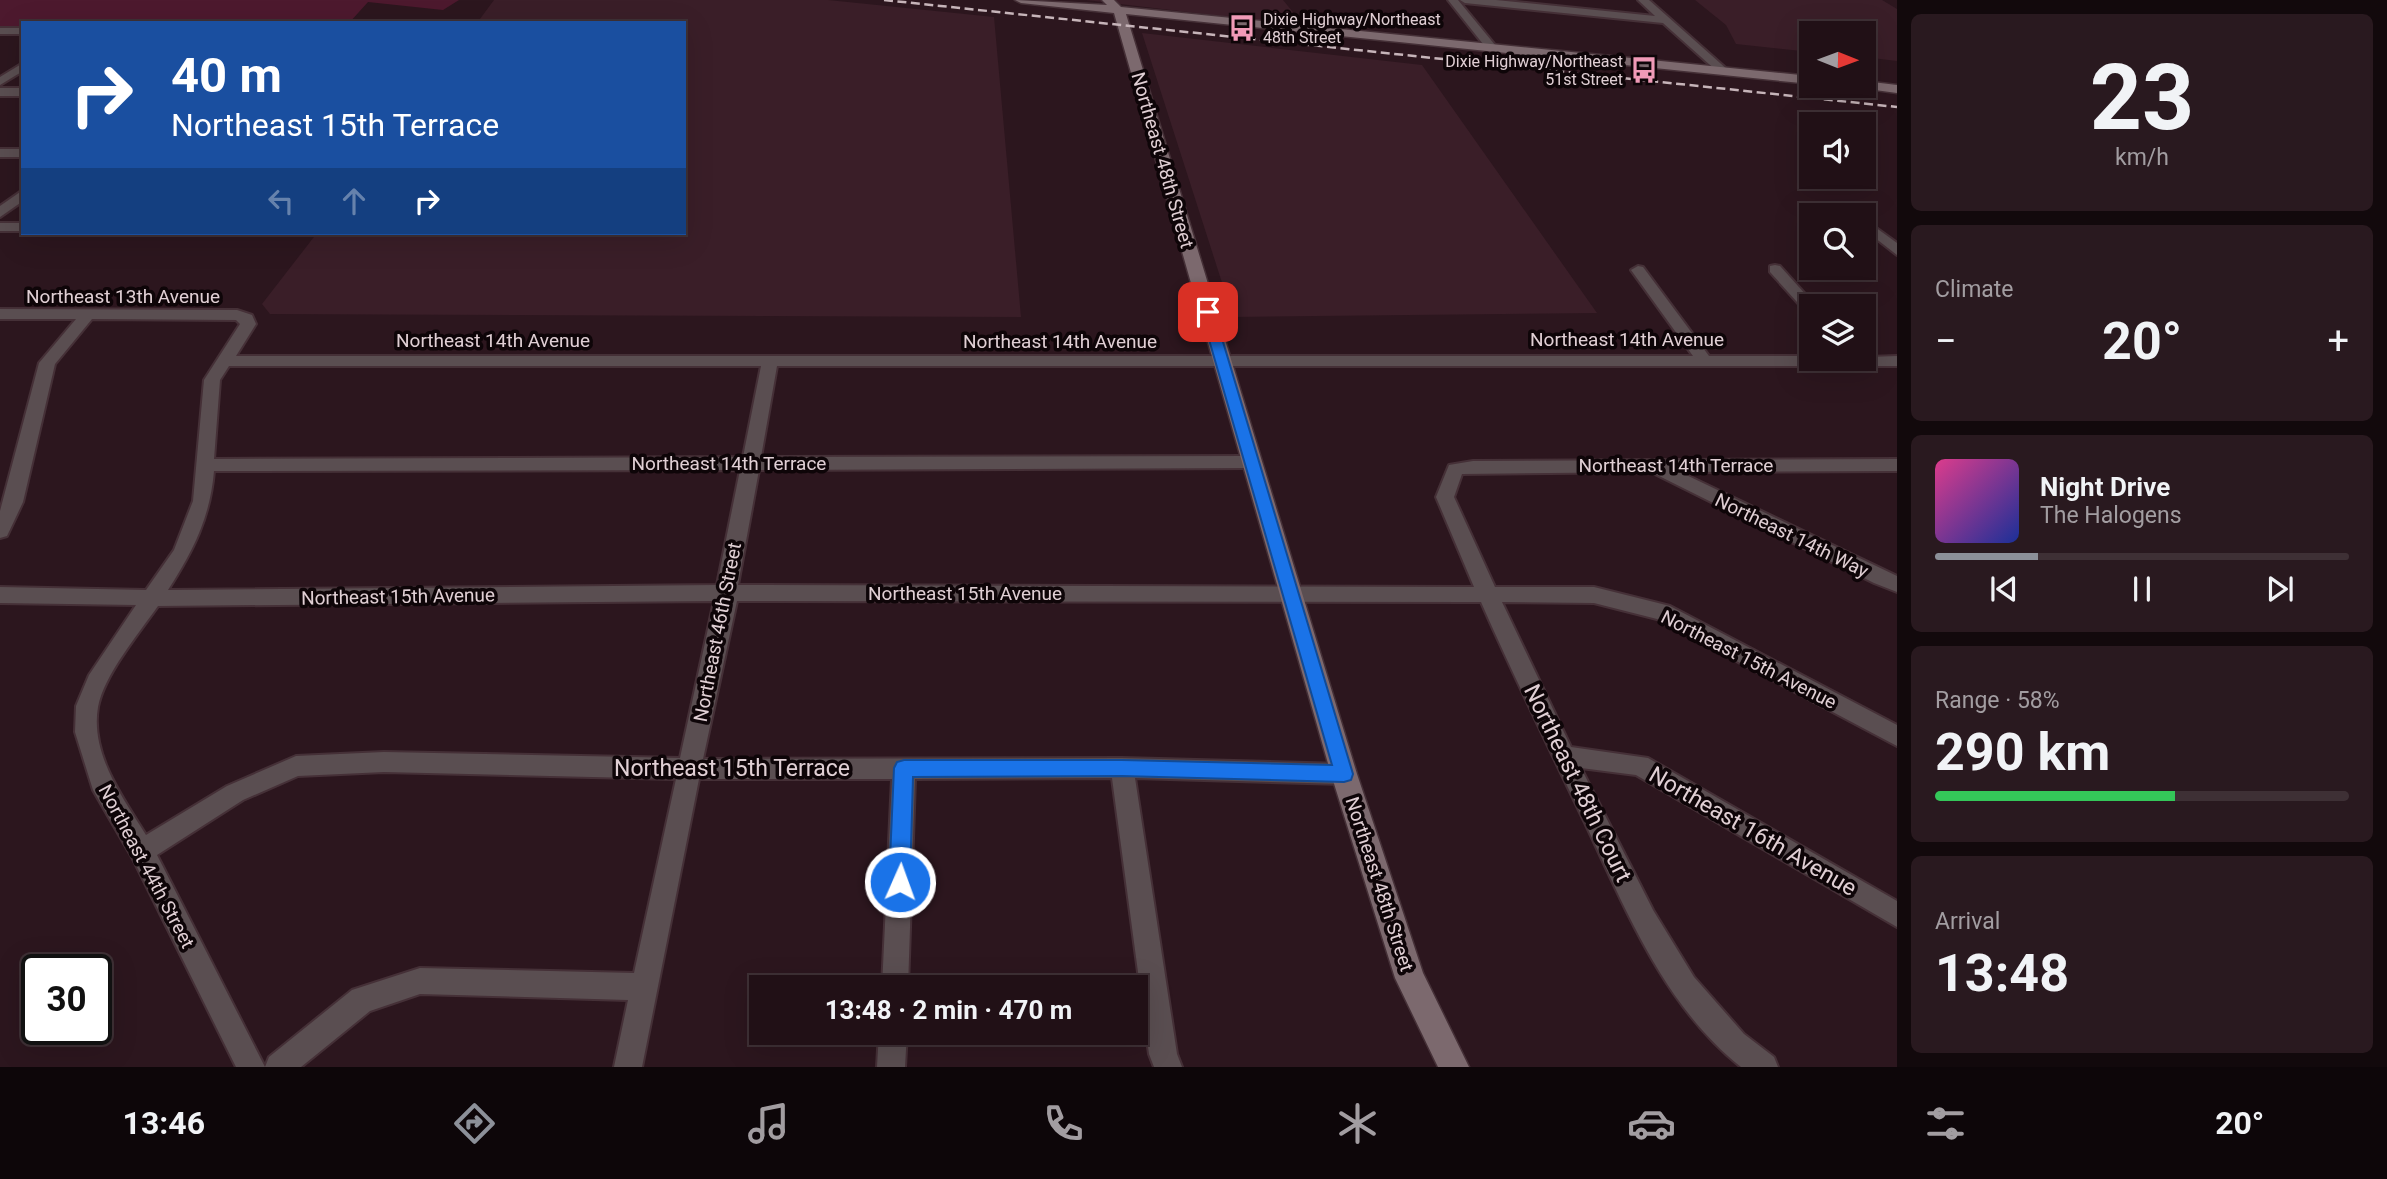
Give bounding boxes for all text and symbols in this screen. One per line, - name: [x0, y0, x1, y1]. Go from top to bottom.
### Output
- place label: Dixie Highway/Northeast 48th Street: [1263, 10, 1441, 47]
- bus stop icon: Dixie Highway/Northeast 48th Street: [1227, 13, 1257, 43]
- north arrow: [1799, 21, 1876, 98]
- map controls: [1799, 21, 1876, 371]
- text: 23: [2090, 45, 2194, 151]
- text: 40 m: [171, 47, 282, 104]
- icon: right: [56, 49, 147, 140]
- place label: Dixie Highway/Northeast 51st Street: [1445, 52, 1623, 89]
- bus stop icon: Dixie Highway/Northeast 51st Street: [1629, 55, 1659, 85]
- street label: Northeast 48th Street: [1126, 69, 1199, 251]
- text: Northeast 15th Terrace: [171, 106, 499, 144]
- button: sound: [1799, 112, 1876, 189]
- text: km/h: [2115, 144, 2169, 171]
- icon: left: [262, 182, 300, 220]
- icon: ahead: [335, 182, 373, 220]
- icon: right: [408, 182, 446, 220]
- button: search: [1799, 203, 1876, 280]
- text: Climate: [1935, 276, 2014, 303]
- pin: [1178, 282, 1238, 342]
- street label: Northeast 13th Avenue: [26, 285, 220, 308]
- icon: arrive: [1189, 293, 1227, 331]
- button: layers: [1799, 294, 1876, 371]
- text: 20°: [2102, 311, 2182, 372]
- text: −: [1935, 319, 1957, 363]
- text: +: [2327, 319, 2349, 363]
- street label: Northeast 14th Avenue: [1530, 328, 1724, 351]
- street label: Northeast 14th Avenue: [396, 329, 590, 352]
- street label: Northeast 14th Avenue: [963, 330, 1157, 353]
- street label: Northeast 14th Terrace: [632, 452, 826, 475]
- street label: Northeast 14th Terrace: [1579, 454, 1773, 477]
- text: Night Drive: [2040, 472, 2170, 502]
- street label: Northeast 14th Way: [1711, 488, 1872, 583]
- text: The Halogens: [2040, 502, 2182, 529]
- street label: Northeast 46th Street: [689, 541, 746, 724]
- icon: previous: [1985, 570, 2023, 608]
- icon: pause: [2123, 570, 2161, 608]
- icon: next: [2261, 570, 2299, 608]
- street label: Northeast 15th Avenue: [868, 582, 1062, 605]
- street label: Northeast 15th Avenue: [301, 583, 495, 610]
- street label: Northeast 15th Avenue: [1657, 605, 1840, 714]
- street label: Northeast 48th Court: [1518, 680, 1637, 886]
- text: Range · 58%: [1935, 687, 2060, 714]
- text: 290 km: [1935, 722, 2110, 783]
- street label: Northeast 15th Terrace: [614, 755, 850, 782]
- street label: Northeast 16th Avenue: [1644, 761, 1861, 902]
- street label: Northeast 44th Street: [94, 780, 199, 952]
- street label: Northeast 48th Street: [1340, 794, 1419, 974]
- position arrow: [863, 845, 937, 919]
- text: Arrival: [1935, 908, 2000, 935]
- text: 13:48: [1935, 943, 2069, 1004]
- speed limit sign: 30: [21, 954, 112, 1045]
- text: 13:48 · 2 min · 470 m: [825, 995, 1072, 1025]
- icon: directions: [450, 1099, 499, 1148]
- icon: music: [744, 1099, 793, 1148]
- icon: phone: [1039, 1099, 1088, 1148]
- icon: climate: [1333, 1099, 1382, 1148]
- icon: car: [1627, 1099, 1676, 1148]
- icon: filters: [1921, 1099, 1970, 1148]
- text: 13:46: [123, 1104, 205, 1142]
- text: 20°: [2215, 1104, 2264, 1142]

